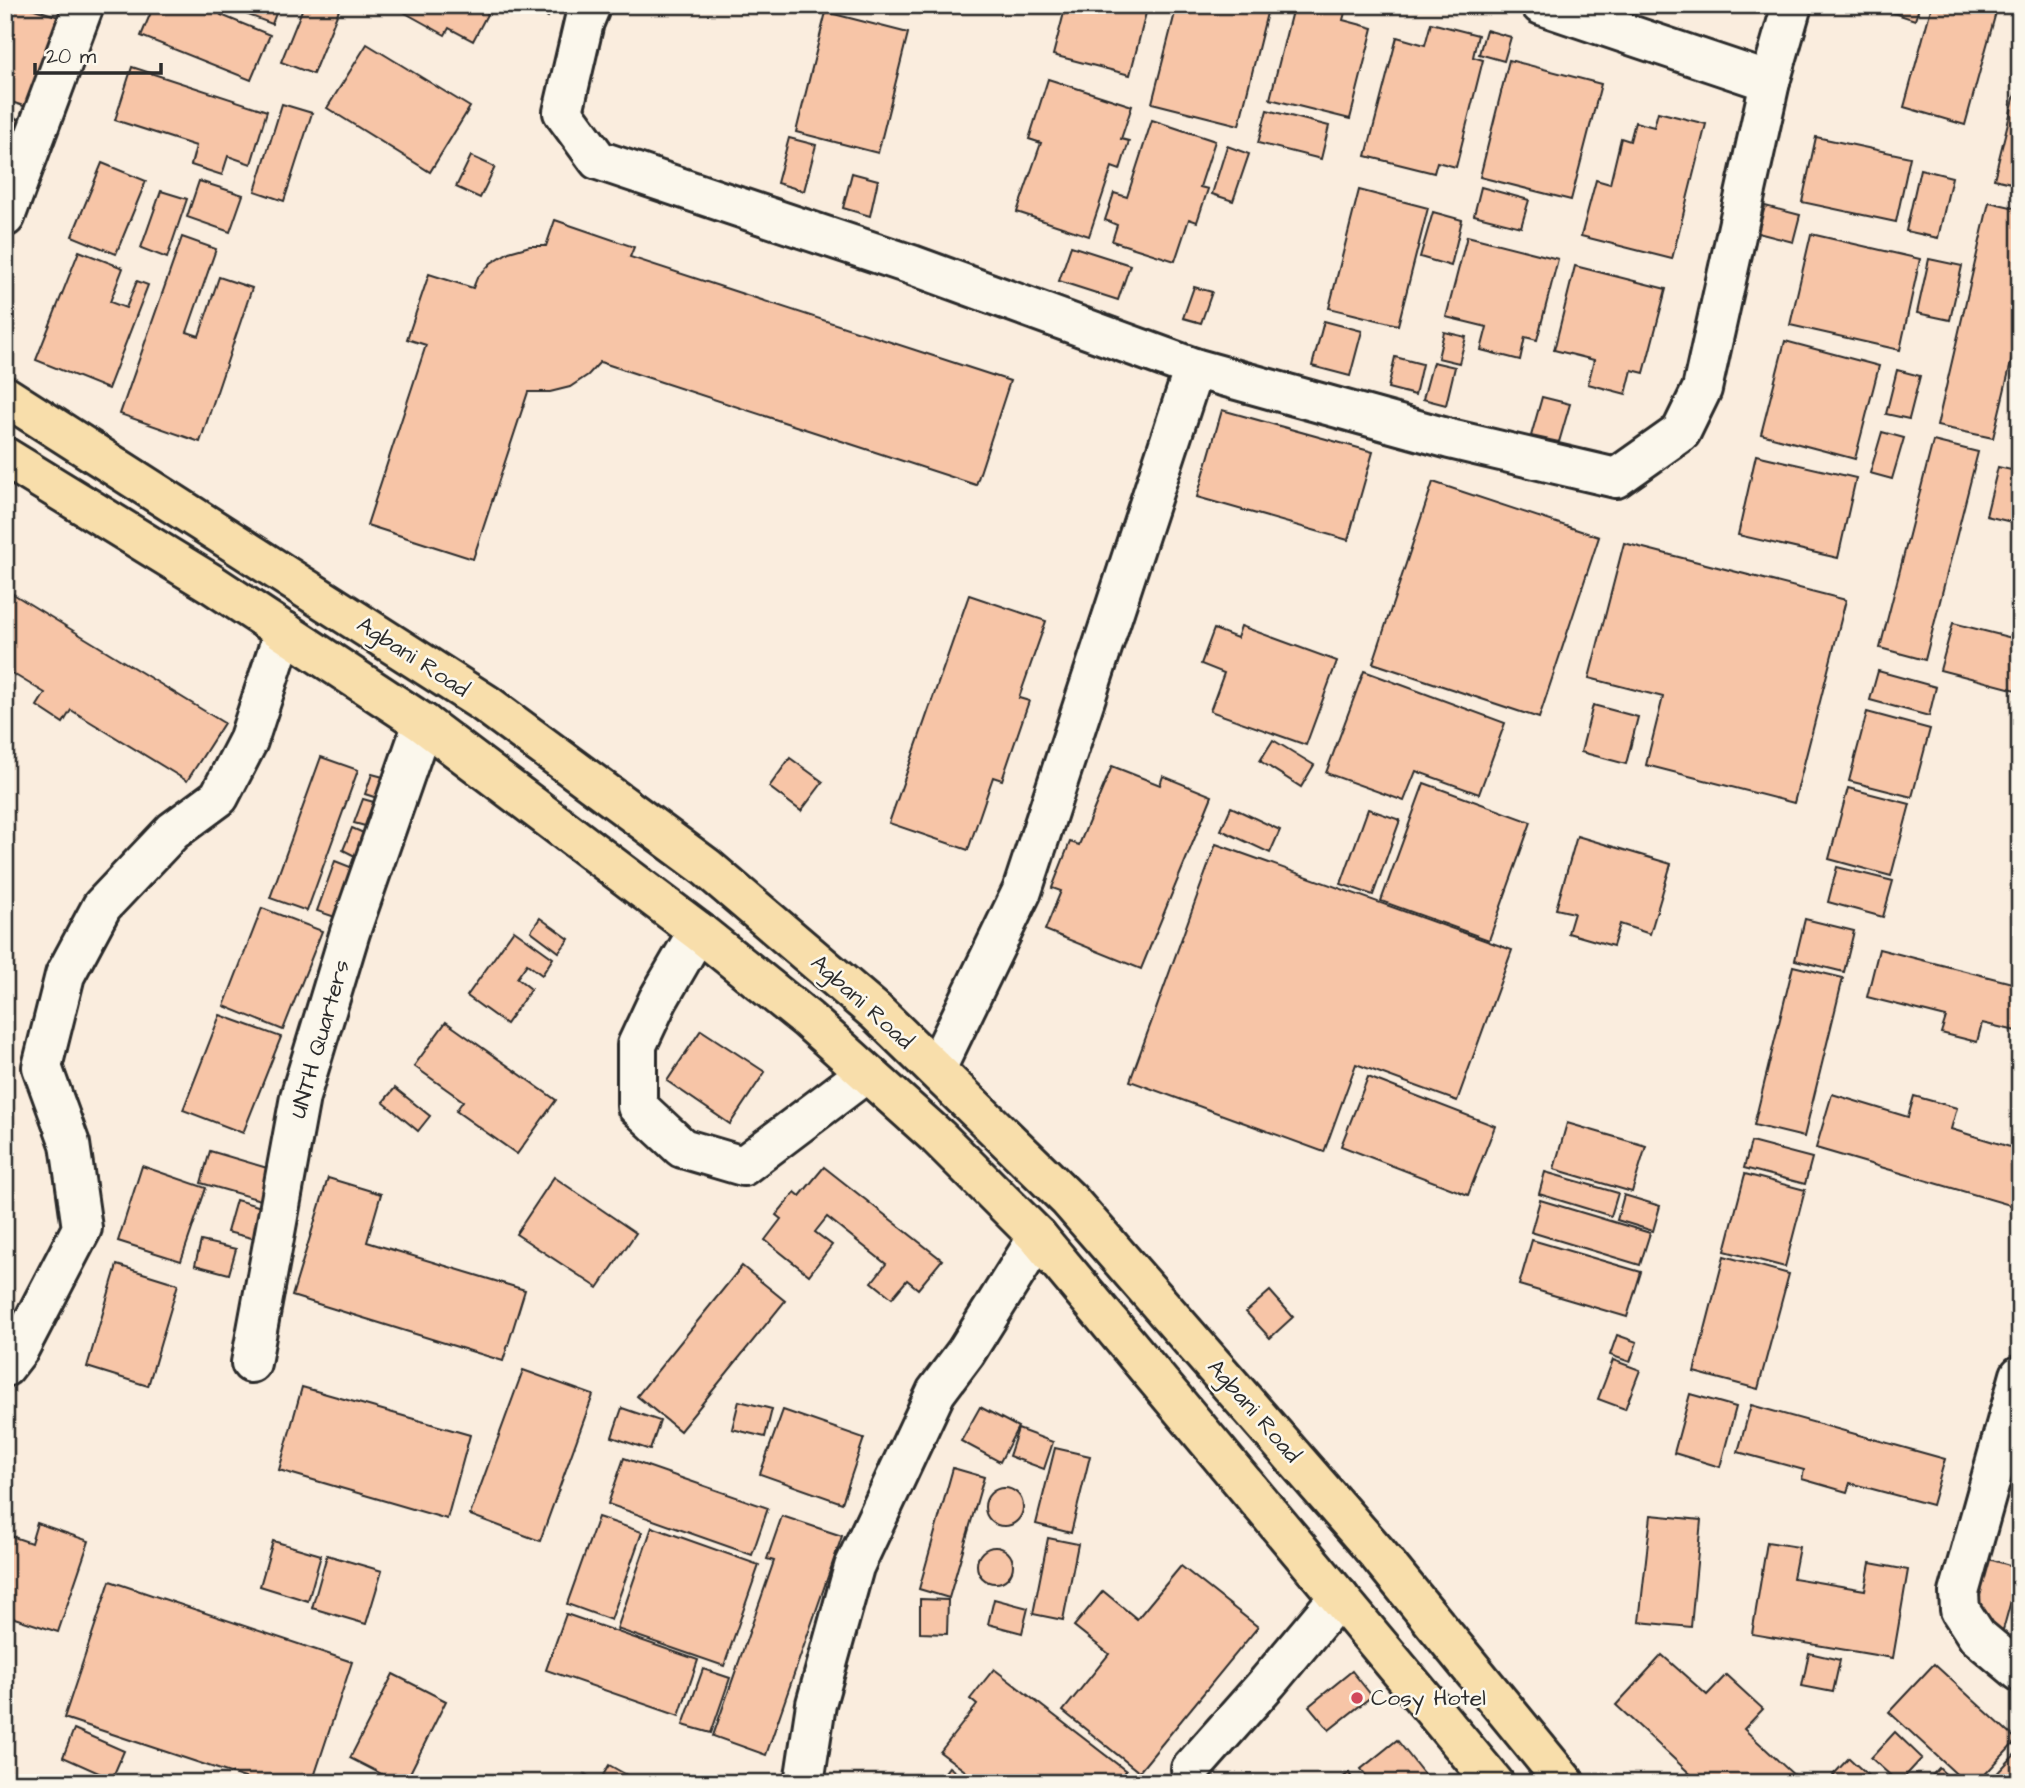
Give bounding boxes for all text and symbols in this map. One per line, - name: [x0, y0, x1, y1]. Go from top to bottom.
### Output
- scale bar: [35, 32, 161, 76]
- text: 20 m: [46, 42, 97, 71]
- street label: Agbani Road: [350, 609, 476, 706]
- street label: Agbani Road: [803, 947, 921, 1058]
- street label: UNTH Quarters: [282, 956, 358, 1122]
- street label: Agbani Road: [1199, 1352, 1308, 1471]
- place label: Cosy Hotel: [1371, 1682, 1486, 1715]
- marker: Cosy Hotel: [1349, 1690, 1365, 1706]

